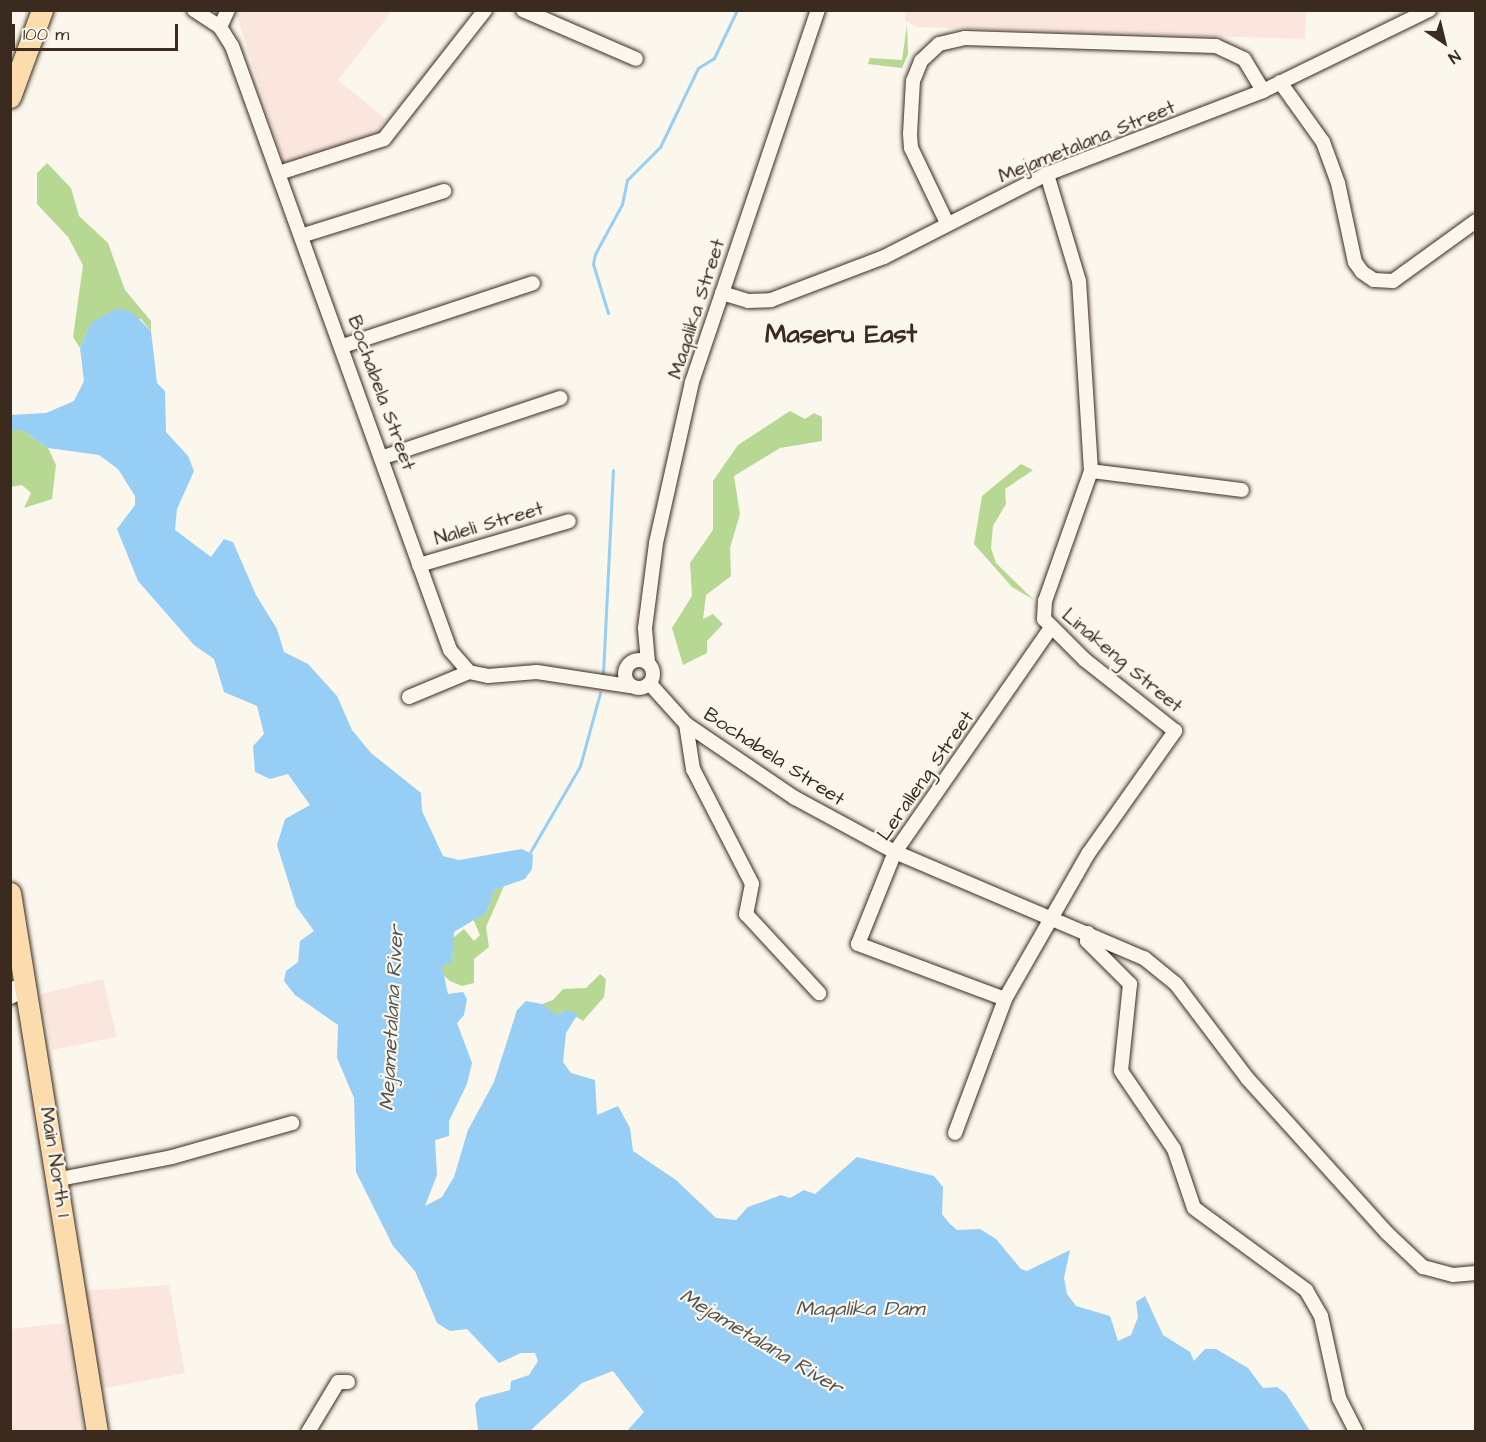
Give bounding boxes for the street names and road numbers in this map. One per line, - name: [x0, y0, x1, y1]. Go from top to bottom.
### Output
- street label: Mejametalana Street: [995, 95, 1179, 189]
- street label: Maqalika Street: [663, 236, 731, 382]
- street label: Bochabela Street: [342, 312, 420, 474]
- street label: Naleli Street: [432, 497, 546, 551]
- street label: Linakeng Street: [1057, 604, 1187, 718]
- street label: Bochabela Street: [699, 702, 849, 812]
- street label: Leralleng Street: [872, 706, 980, 846]
- street label: Main North 1: [34, 1105, 76, 1219]

